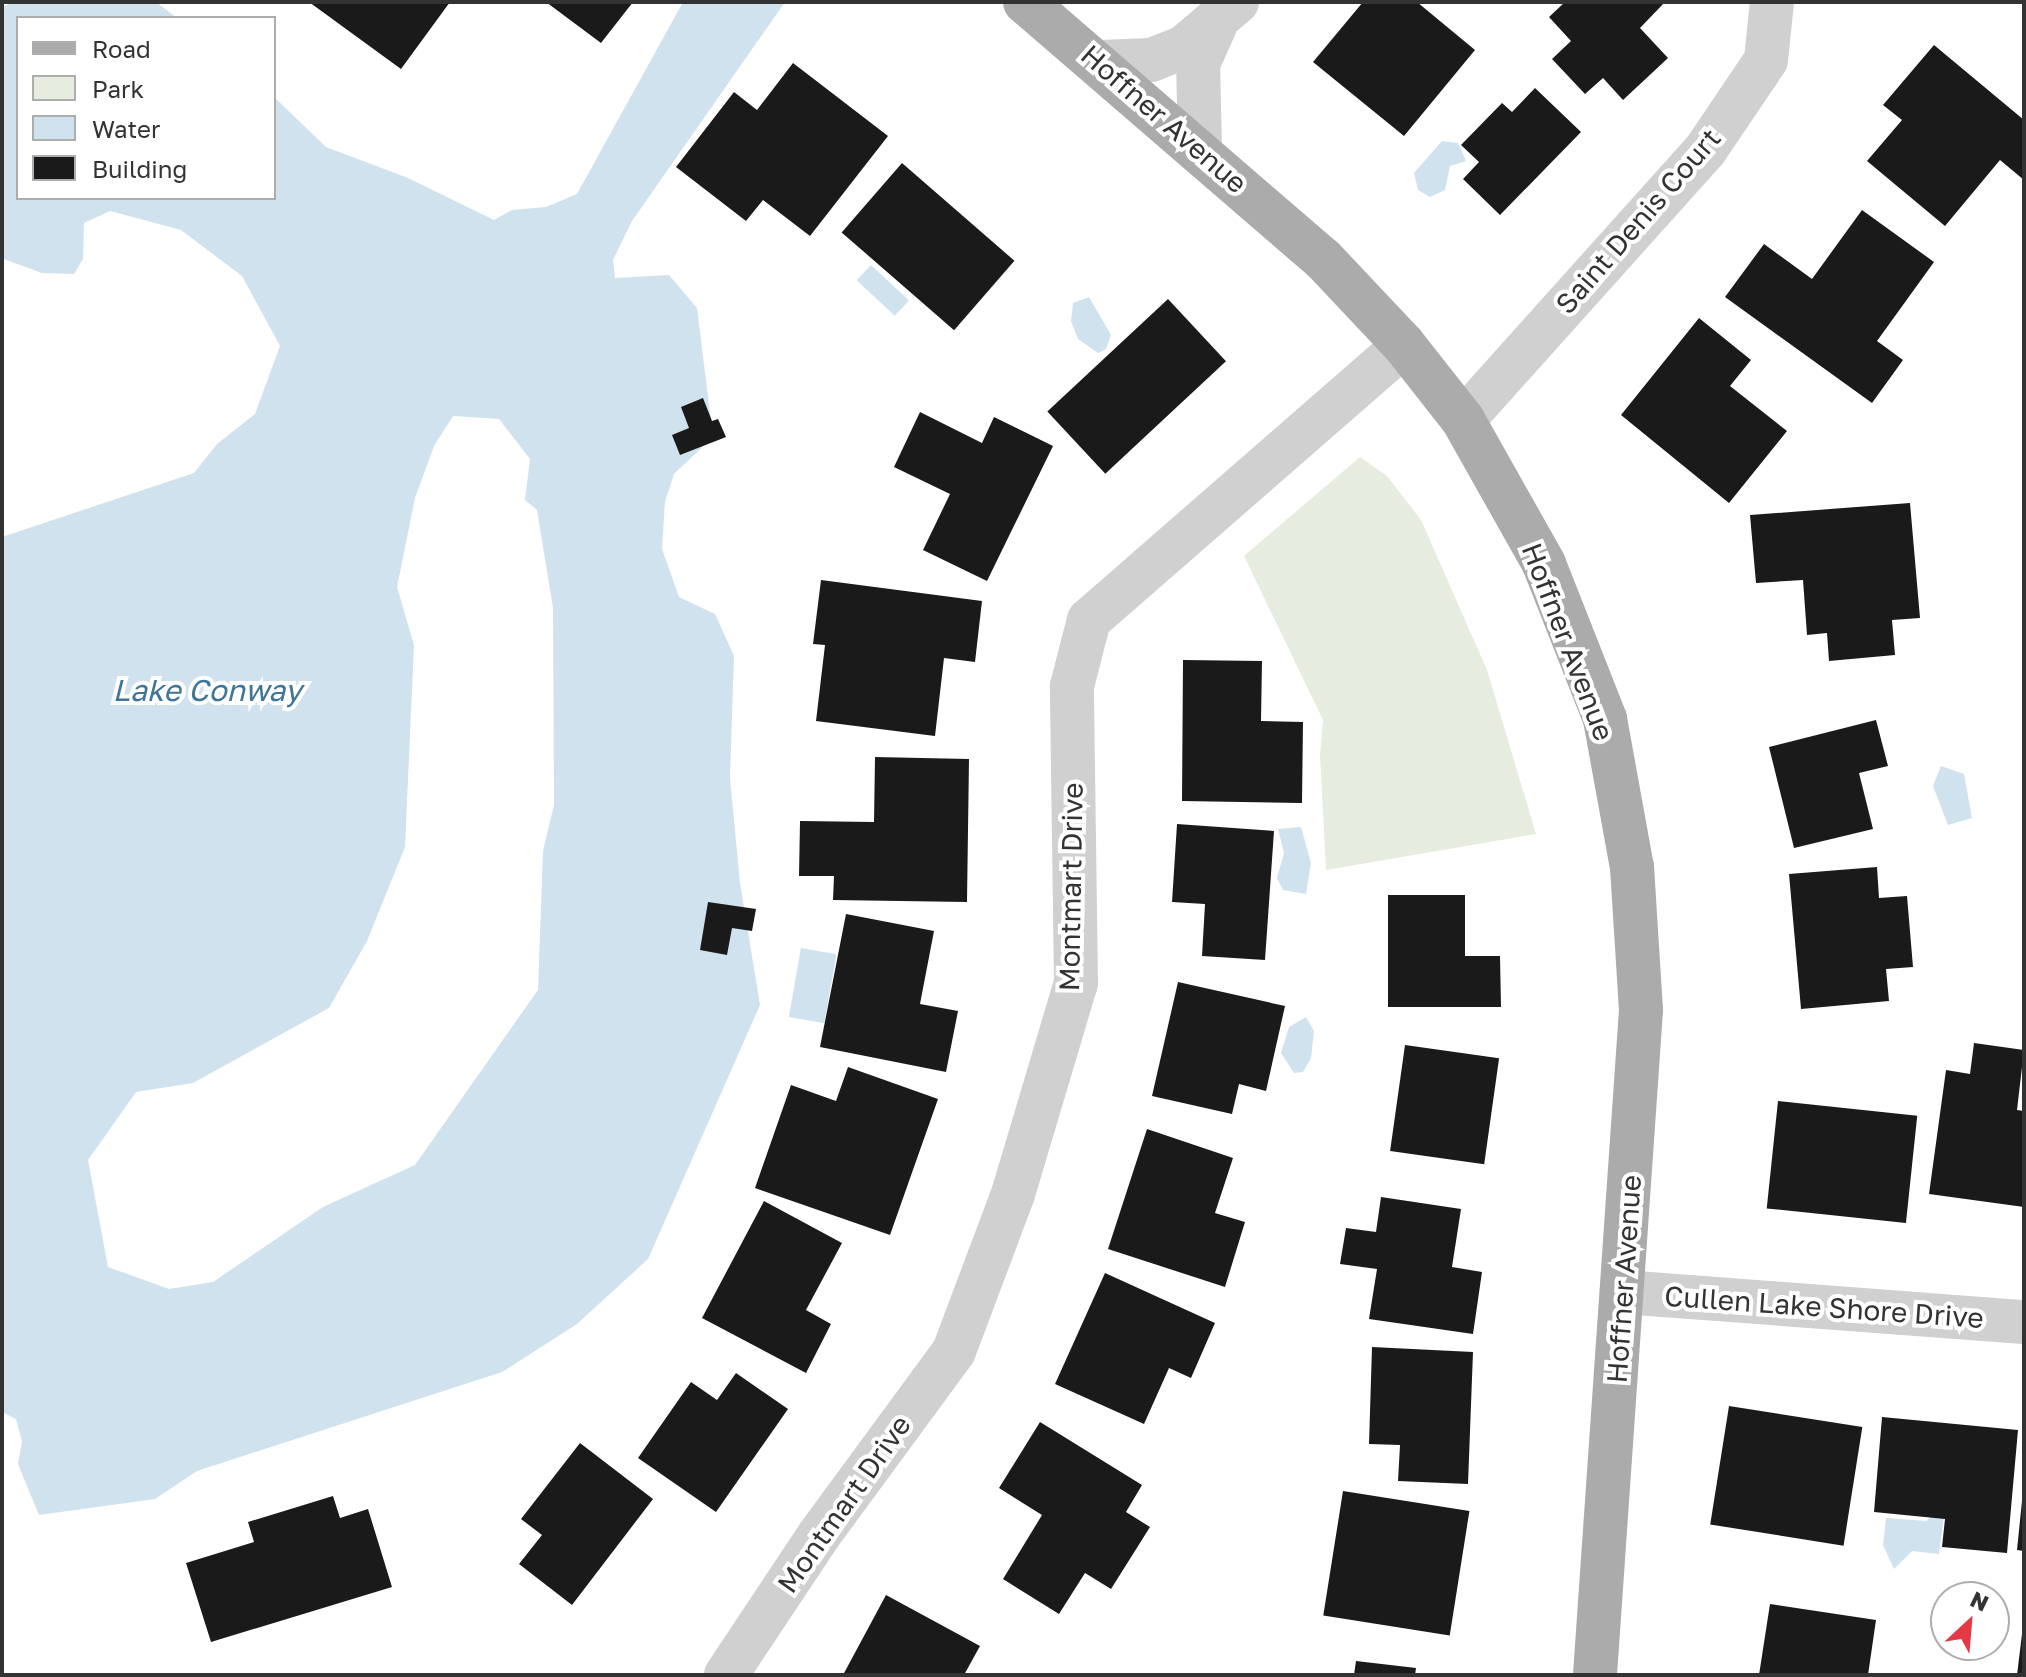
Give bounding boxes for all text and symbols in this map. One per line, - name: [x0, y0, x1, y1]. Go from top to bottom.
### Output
- legend: [16, 16, 276, 200]
- text: Road: [92, 34, 151, 63]
- street label: Hoffner Avenue: [1074, 38, 1254, 200]
- text: Park: [92, 74, 144, 103]
- text: Water: [92, 114, 160, 143]
- street label: Saint Denis Court: [1548, 122, 1728, 320]
- text: Building: [92, 154, 187, 183]
- street label: Hoffner Avenue: [1515, 539, 1621, 745]
- water label: Lake Conway: [113, 672, 301, 708]
- street label: Montmart Drive: [1052, 782, 1090, 992]
- street label: Hoffner Avenue: [1600, 1174, 1648, 1384]
- street label: Cullen Lake Shore Drive: [1663, 1279, 1985, 1335]
- street label: Montmart Drive: [770, 1409, 918, 1599]
- north arrow: [1930, 1581, 2010, 1661]
- text: N: [1966, 1585, 1993, 1617]

